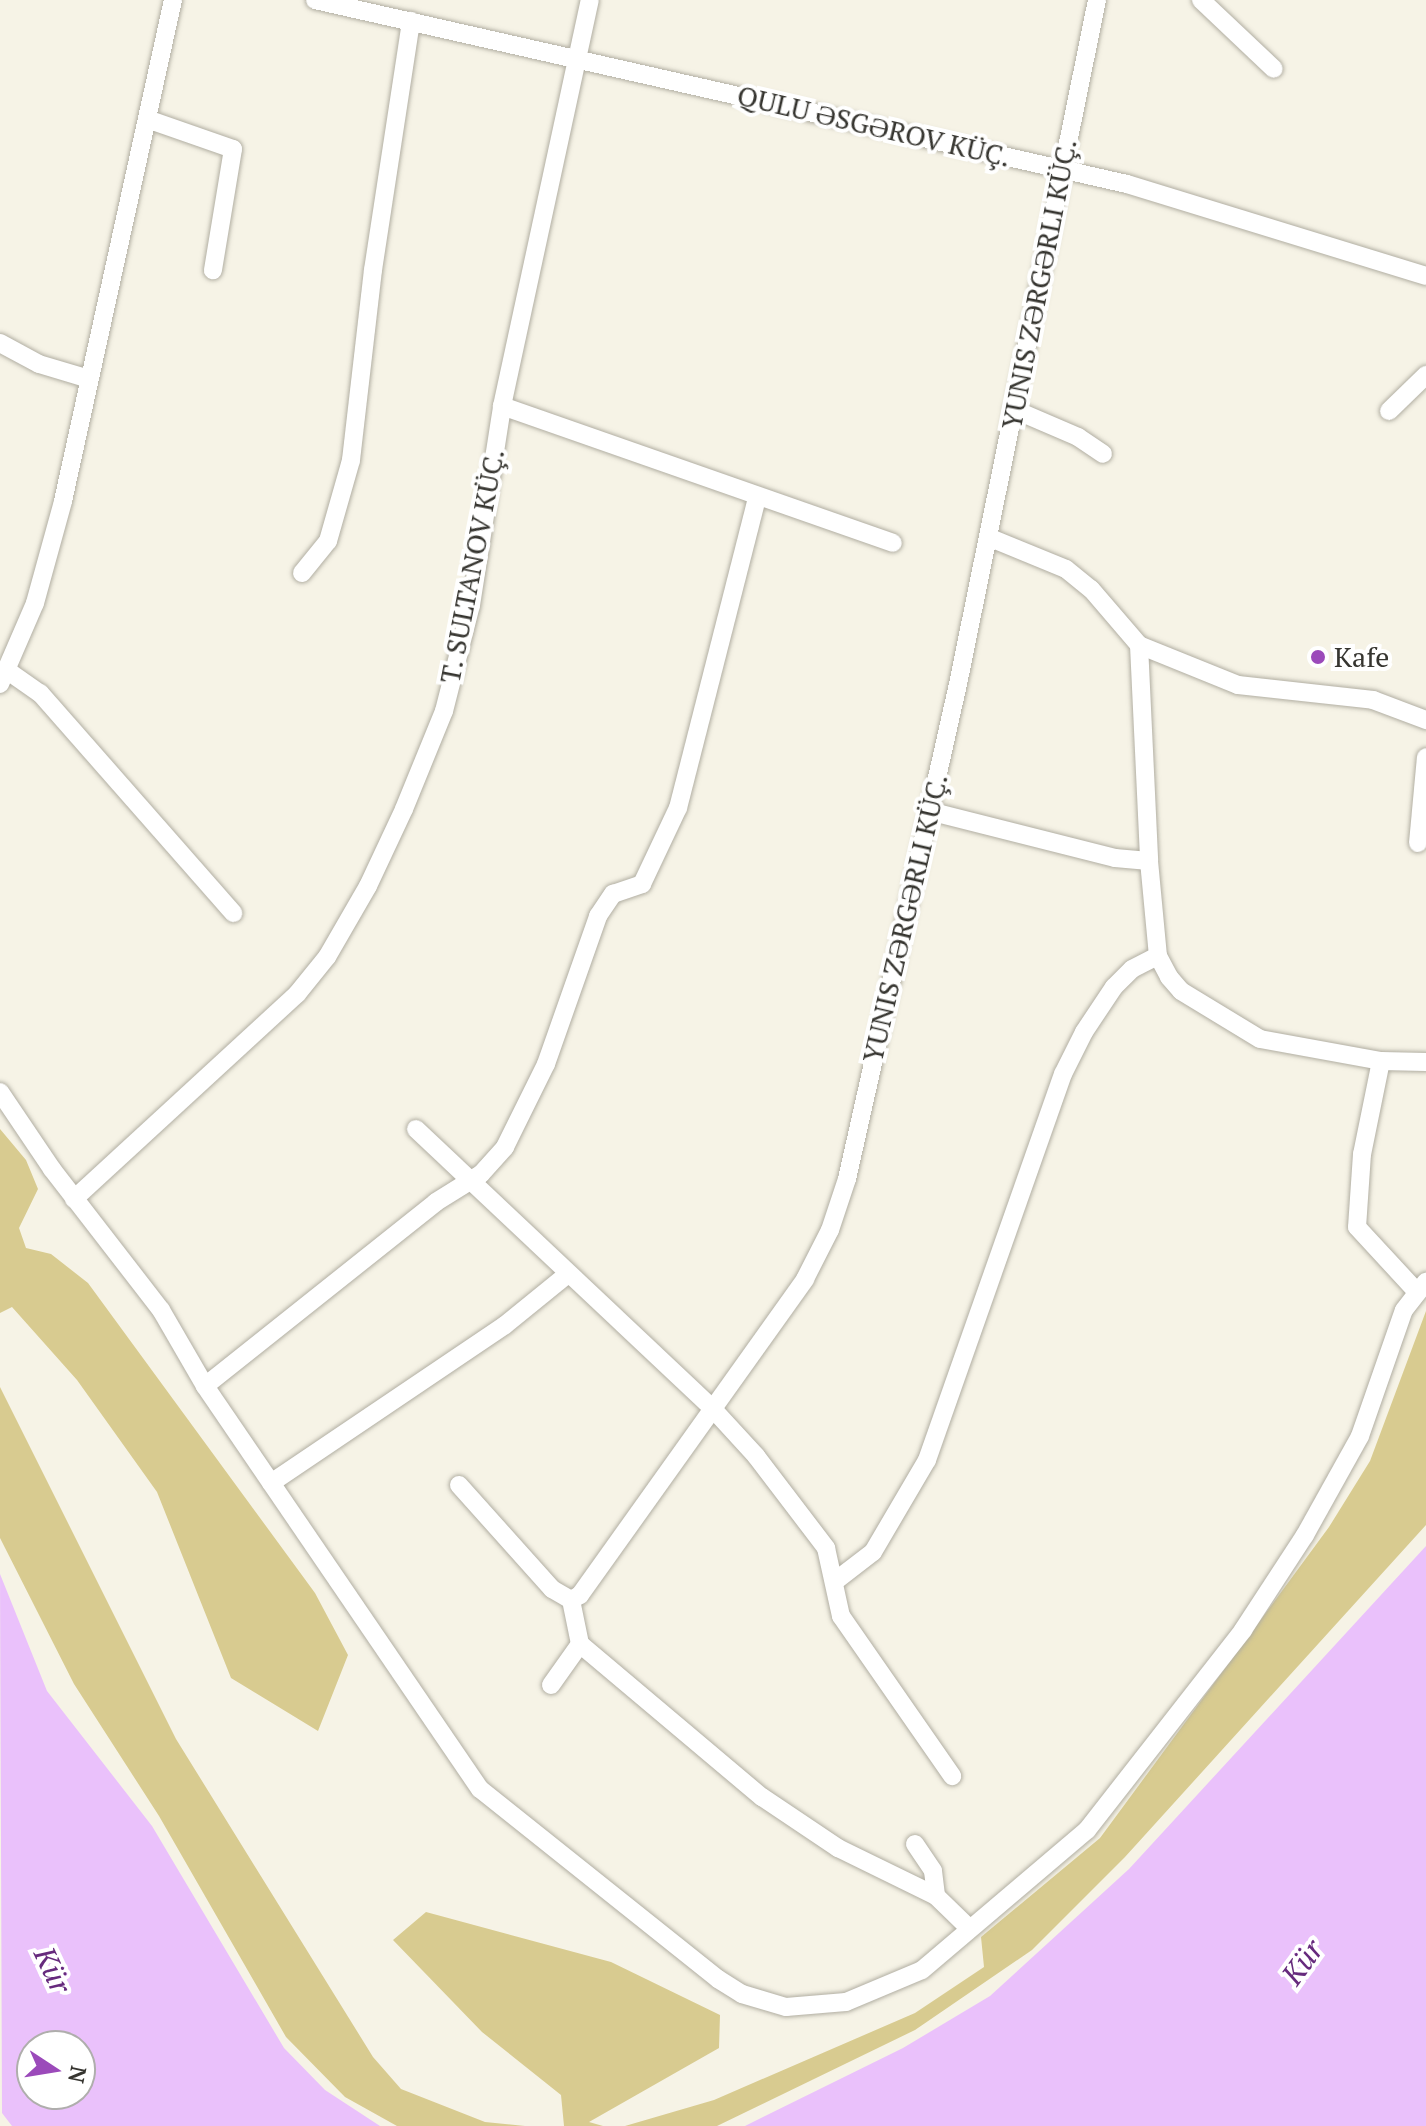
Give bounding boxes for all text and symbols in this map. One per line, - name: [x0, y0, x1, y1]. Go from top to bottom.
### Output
- street label: QULU ƏSGƏROV KÜÇ.: [734, 78, 1014, 174]
- street label: YUNIS ZƏRGƏRLI KÜÇ.: [994, 136, 1084, 432]
- street label: T. SULTANOV KÜÇ.: [433, 445, 511, 687]
- place label: Kafe: [1334, 640, 1389, 674]
- marker: Kafe: [1309, 648, 1327, 666]
- street label: YUNIS ZƏRGƏRLI KÜÇ.: [855, 770, 955, 1066]
- water label: Kür: [1274, 1932, 1330, 1992]
- water label: Kür: [27, 1941, 79, 1999]
- north arrow: [16, 2030, 96, 2110]
- text: N: [62, 2064, 94, 2086]

